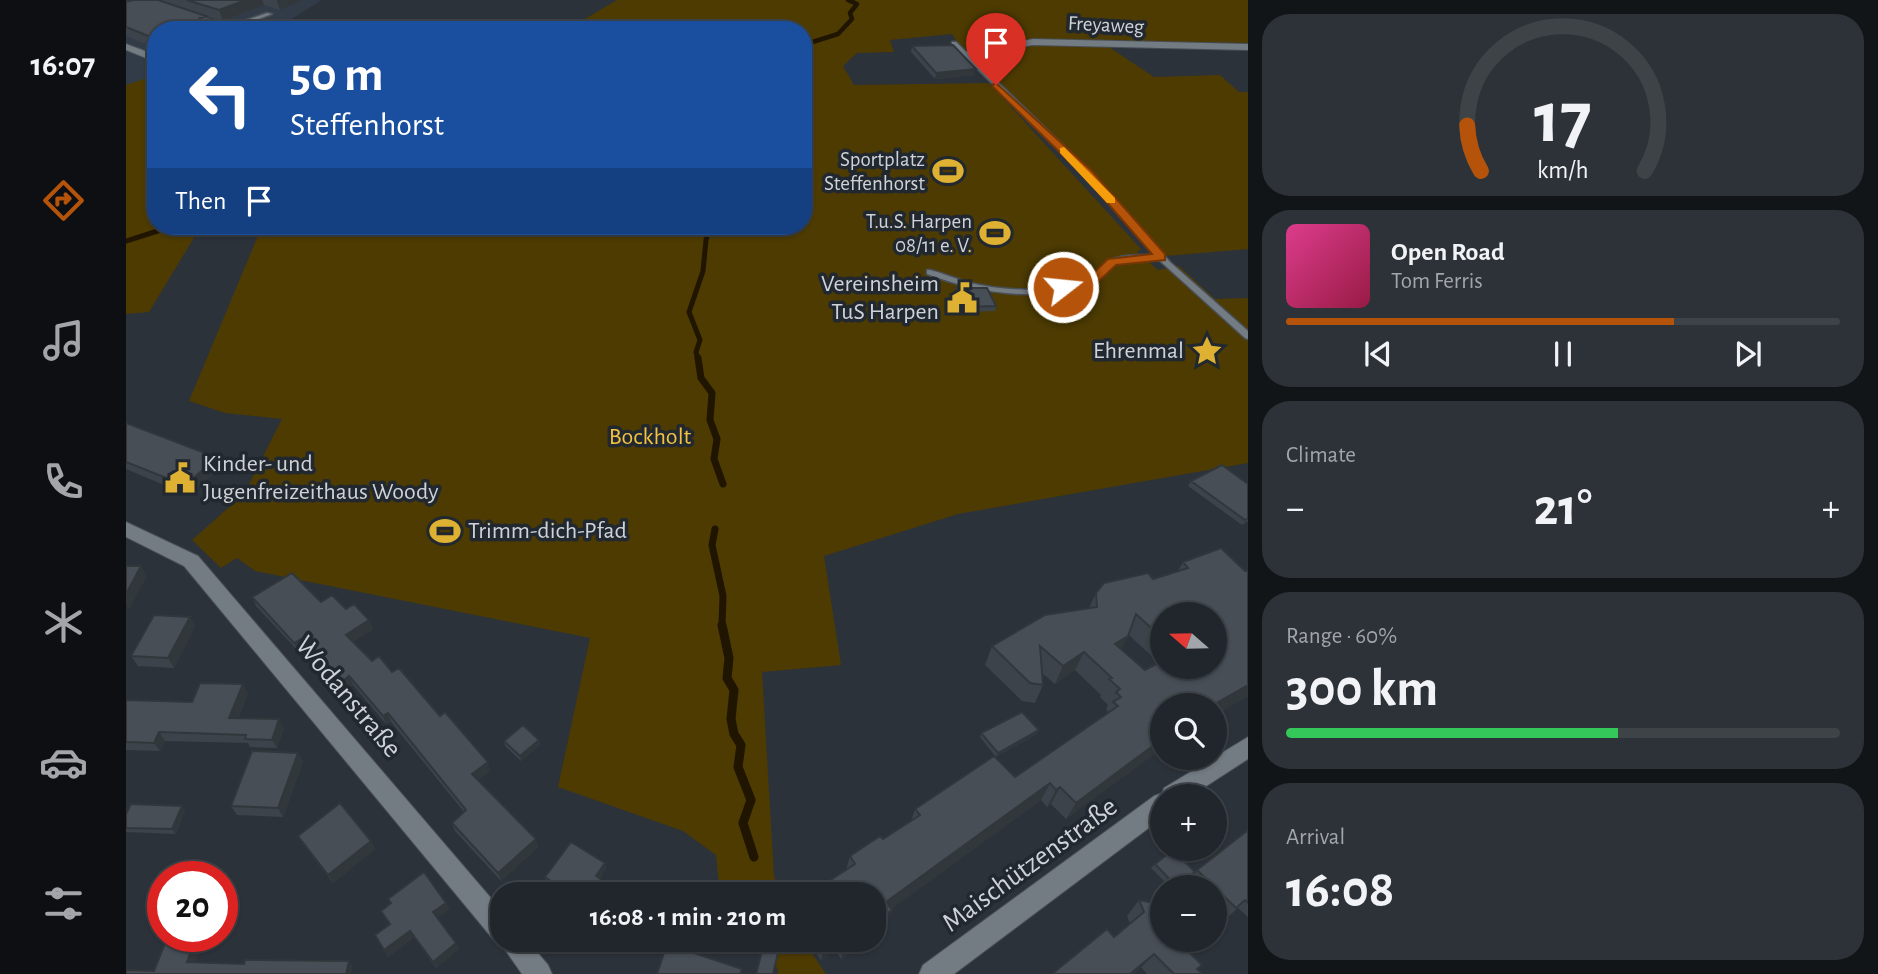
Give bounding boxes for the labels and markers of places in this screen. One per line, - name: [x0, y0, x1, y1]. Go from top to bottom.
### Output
- pin: [966, 13, 1026, 85]
- place label: Sportplatz Steffenhorst: [824, 149, 925, 194]
- sports icon: Sportplatz Steffenhorst: [931, 154, 965, 188]
- place label: T.u.S. Harpen 08/11 e. V.: [866, 211, 972, 256]
- sports icon: T.u.S. Harpen 08/11 e. V.: [978, 216, 1012, 250]
- place label: Vereinsheim TuS Harpen: [821, 272, 939, 324]
- public building icon: Vereinsheim TuS Harpen: [945, 281, 979, 315]
- place icon: Ehrenmal: [1190, 334, 1224, 368]
- place label: Ehrenmal: [1093, 339, 1184, 363]
- place label: Kinder- und Jugenfreizeithaus Woody: [203, 452, 439, 504]
- public building icon: Kinder- und Jugenfreizeithaus Woody: [163, 461, 197, 495]
- sports icon: Trimm-dich-Pfad: [428, 514, 462, 548]
- place label: Trimm-dich-Pfad: [468, 519, 627, 543]

